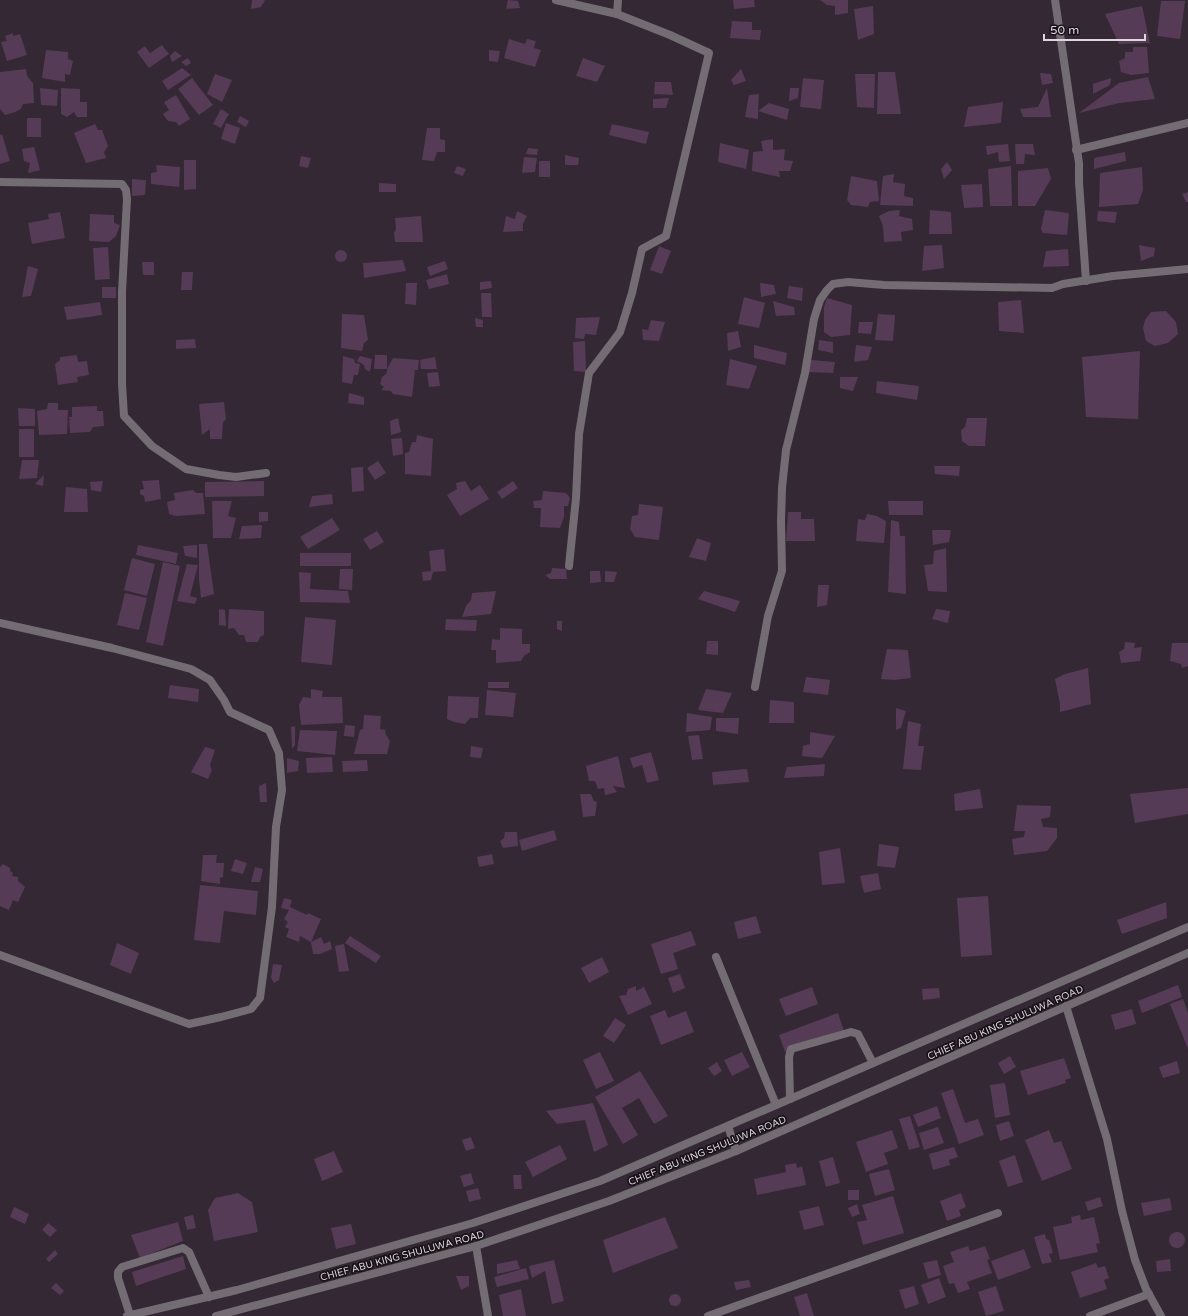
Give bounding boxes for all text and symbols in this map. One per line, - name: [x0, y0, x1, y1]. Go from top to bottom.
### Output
- scale bar: [1044, 16, 1145, 42]
- text: 50 m: [1050, 23, 1079, 37]
- street label: CHIEF ABU KING SHULUWA ROAD: [926, 983, 1085, 1063]
- street label: CHIEF ABU KING SHULUWA ROAD: [627, 1114, 788, 1188]
- street label: CHIEF ABU KING SHULUWA ROAD: [319, 1228, 486, 1284]

